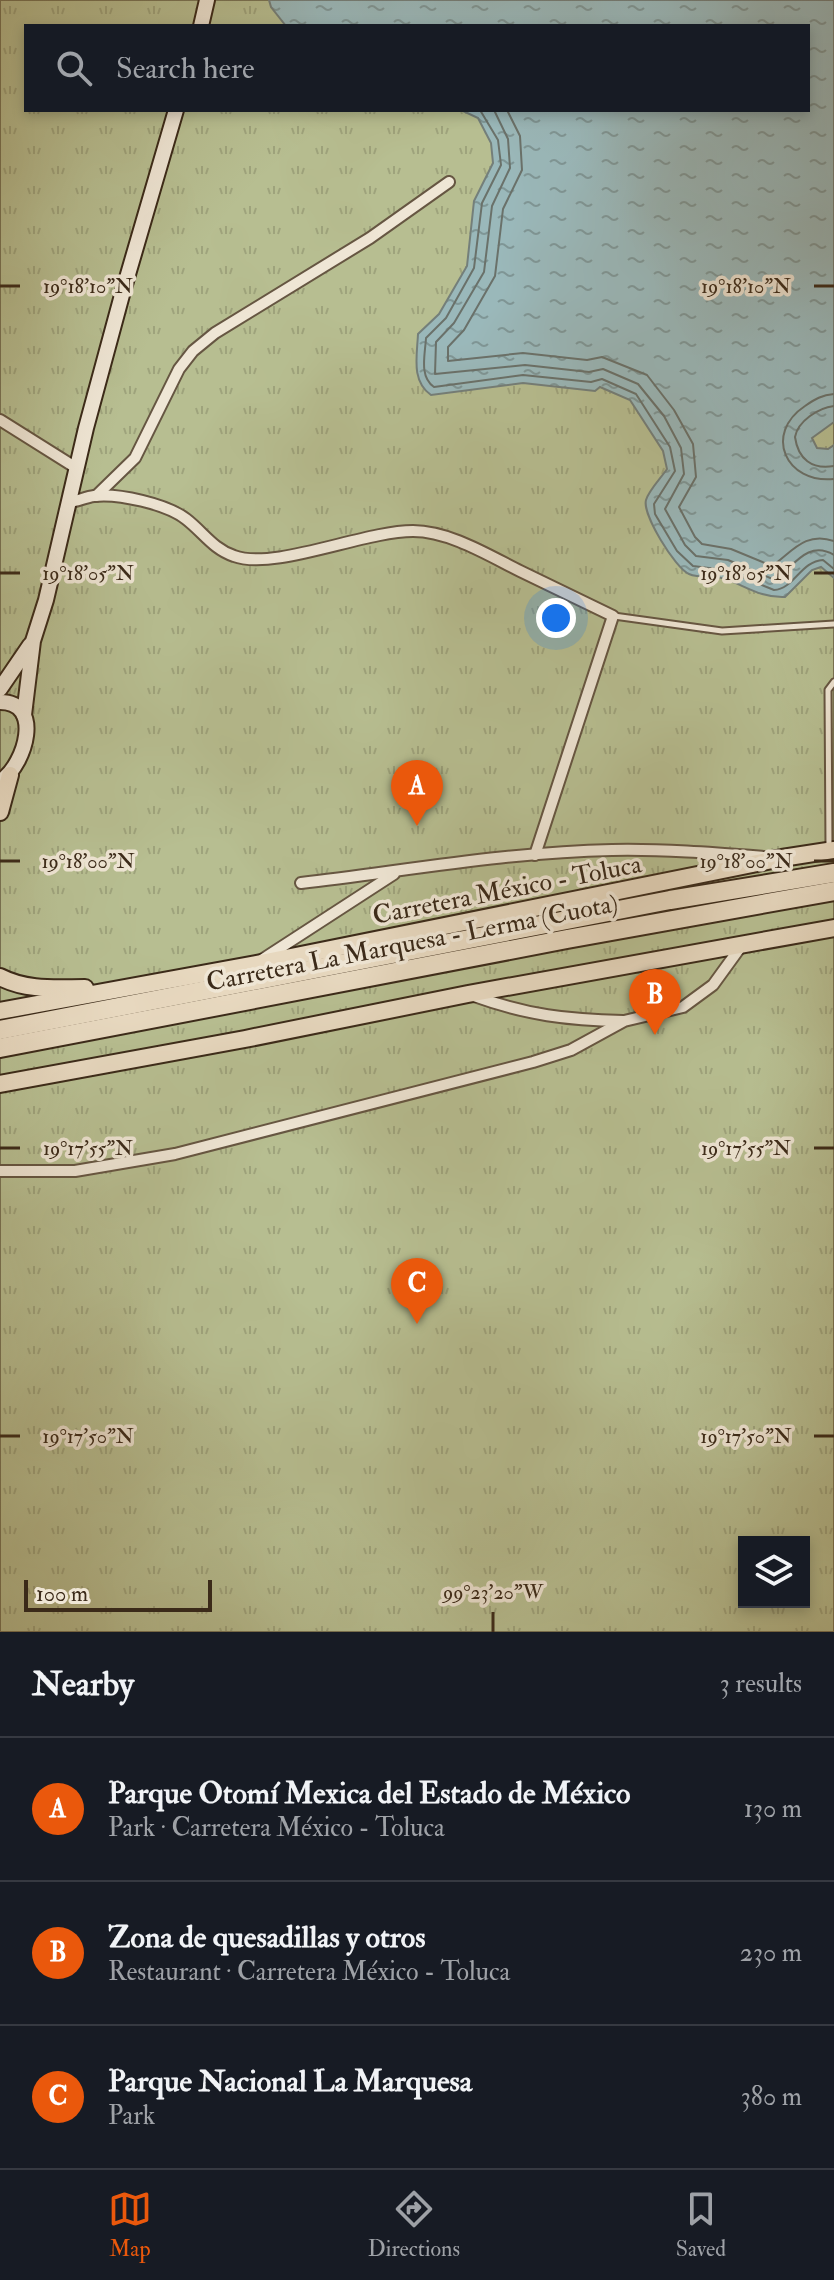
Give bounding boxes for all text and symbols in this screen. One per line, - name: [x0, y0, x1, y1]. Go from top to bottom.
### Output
- search box: [24, 24, 810, 112]
- icon: search: [52, 46, 96, 90]
- text: Search here: [116, 50, 255, 87]
- text: 19°18'10"N: [43, 274, 133, 299]
- text: 19°18'10"N: [701, 274, 791, 299]
- text: 19°18'05"N: [42, 561, 134, 586]
- text: 19°18'05"N: [700, 561, 792, 586]
- your location: [536, 598, 576, 638]
- pin: A: [391, 760, 443, 826]
- street label: Carretera México - Toluca: [370, 848, 645, 932]
- text: 19°18'00"N: [41, 849, 135, 874]
- text: 19°18'00"N: [699, 849, 793, 874]
- street label: Carretera La Marquesa - Lerma (Cuota): [204, 887, 621, 999]
- pin: B: [629, 969, 681, 1035]
- text: 19°17'55"N: [43, 1136, 133, 1161]
- text: 19°17'55"N: [701, 1136, 791, 1161]
- pin: C: [391, 1258, 443, 1324]
- text: 19°17'50"N: [42, 1424, 134, 1449]
- text: 19°17'50"N: [700, 1424, 792, 1449]
- map controls: [738, 1536, 810, 1608]
- button: layers: [738, 1536, 810, 1608]
- scale bar: [24, 1576, 212, 1612]
- text: 100 m: [36, 1580, 88, 1608]
- text: 99°23'20"W: [441, 1580, 544, 1605]
- text: Nearby: [32, 1663, 134, 1706]
- text: 3 results: [720, 1668, 802, 1700]
- text: Parque Otomí Mexica del Estado de México: [108, 1775, 630, 1812]
- text: A: [50, 1793, 66, 1825]
- text: 130 m: [744, 1793, 802, 1825]
- text: Park · Carretera México - Toluca: [108, 1812, 445, 1844]
- text: Zona de quesadillas y otros: [108, 1919, 426, 1956]
- text: B: [49, 1937, 67, 1969]
- text: 230 m: [740, 1937, 802, 1969]
- text: Restaurant · Carretera México - Toluca: [108, 1956, 510, 1988]
- text: Parque Nacional La Marquesa: [108, 2063, 472, 2100]
- text: C: [48, 2081, 68, 2113]
- text: 380 m: [741, 2081, 802, 2113]
- text: Park: [108, 2100, 155, 2132]
- tab: Map: [108, 2187, 152, 2263]
- tab: Directions: [368, 2187, 460, 2263]
- tab: Saved: [676, 2187, 726, 2263]

